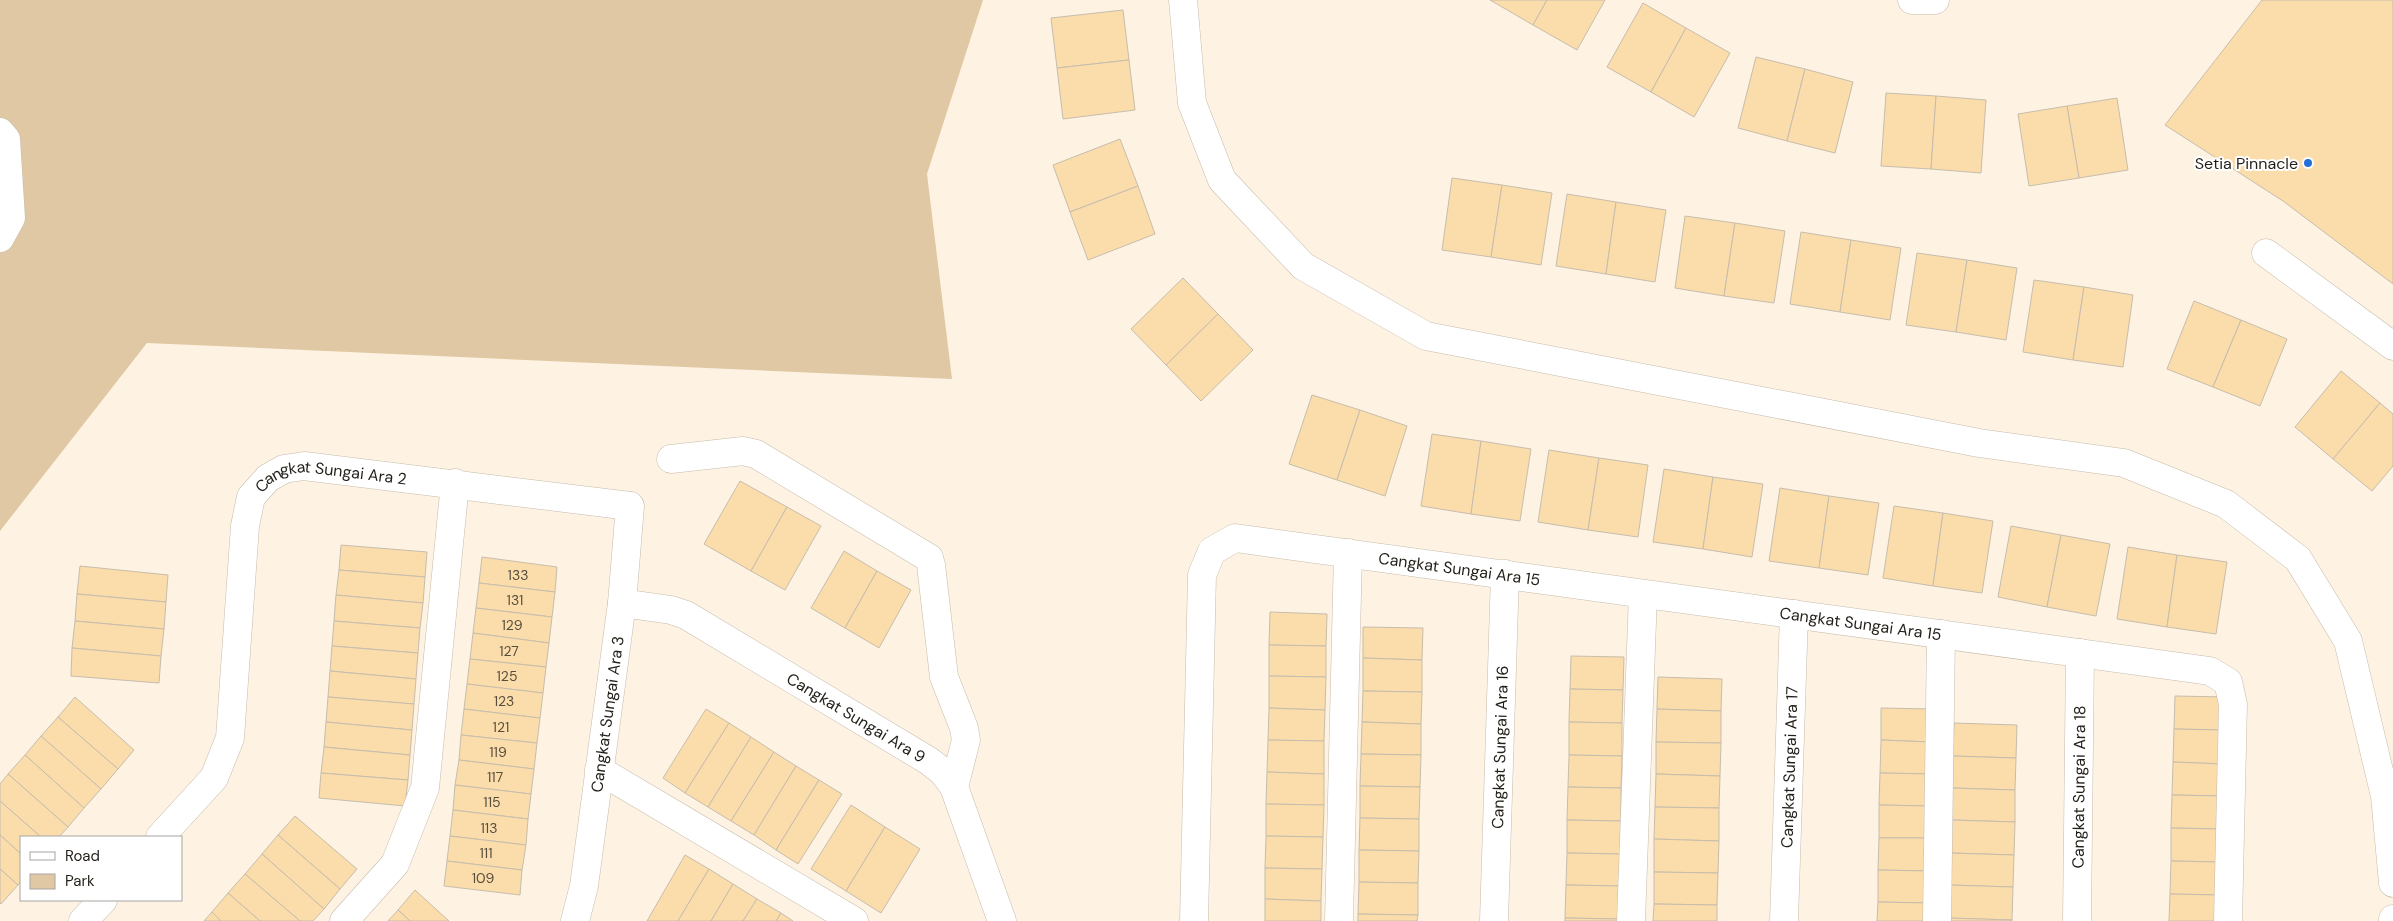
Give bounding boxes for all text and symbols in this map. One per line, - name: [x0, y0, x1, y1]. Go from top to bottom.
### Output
- place label: Setia Pinnacle: [2195, 153, 2298, 174]
- marker: Setia Pinnacle: [2302, 157, 2314, 169]
- street label: Cangkat Sungai Ara 2: [250, 456, 408, 497]
- street label: Cangkat Sungai Ara 15: [1377, 548, 1542, 591]
- house number: 133: [508, 566, 528, 584]
- house number: 131: [507, 591, 523, 609]
- street label: Cangkat Sungai Ara 15: [1778, 602, 1943, 645]
- house number: 129: [501, 616, 523, 634]
- street label: Cangkat Sungai Ara 3: [586, 635, 629, 794]
- house number: 127: [499, 642, 519, 660]
- street label: Cangkat Sungai Ara 16: [1487, 665, 1513, 829]
- house number: 125: [497, 667, 517, 685]
- street label: Cangkat Sungai Ara 9: [783, 668, 929, 768]
- street label: Cangkat Sungai Ara 17: [1776, 686, 1803, 848]
- house number: 123: [494, 692, 514, 710]
- street label: Cangkat Sungai Ara 18: [2068, 705, 2090, 869]
- house number: 121: [493, 718, 509, 736]
- house number: 119: [489, 743, 507, 761]
- house number: 117: [487, 768, 503, 786]
- house number: 115: [483, 793, 501, 811]
- house number: 113: [480, 819, 498, 837]
- legend: [20, 836, 182, 901]
- house number: 111: [479, 844, 493, 862]
- text: Road: [65, 846, 100, 866]
- house number: 109: [472, 869, 495, 887]
- text: Park: [65, 871, 95, 891]

